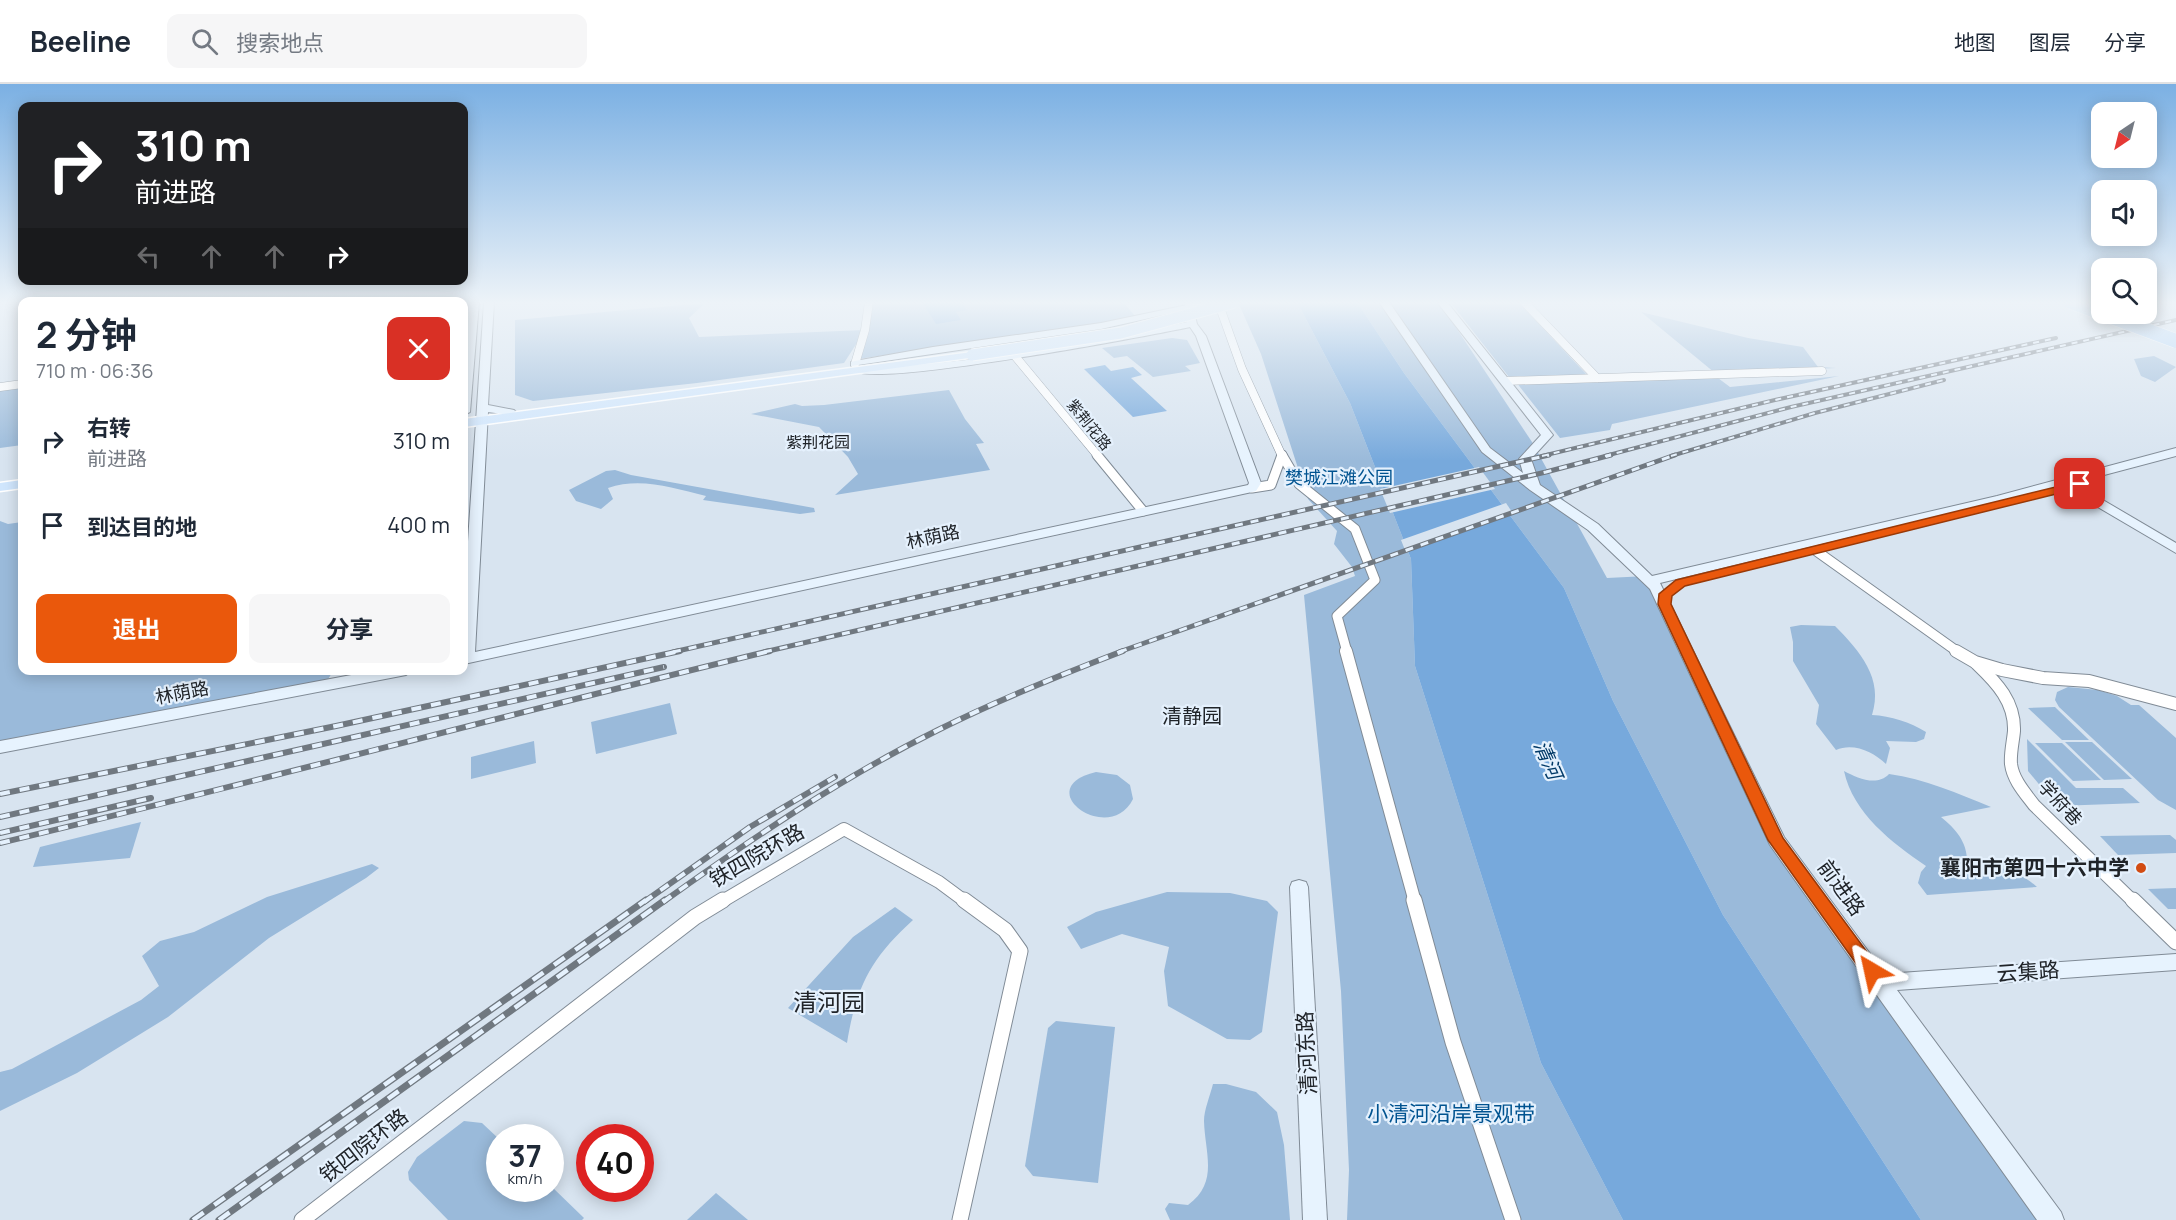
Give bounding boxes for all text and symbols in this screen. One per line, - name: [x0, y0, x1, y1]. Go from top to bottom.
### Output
- search box: [167, 14, 587, 68]
- text: Beeline: [30, 22, 131, 60]
- icon: search: [188, 25, 221, 58]
- text: 搜索地点: [236, 28, 324, 58]
- text: 地图: [1954, 28, 1996, 56]
- text: 图层: [2029, 28, 2071, 56]
- text: 分享: [2104, 28, 2146, 56]
- north arrow: [2091, 102, 2157, 168]
- map controls: [2091, 102, 2157, 324]
- text: 310 m: [135, 116, 252, 174]
- icon: right: [36, 126, 114, 204]
- text: 前进路: [135, 173, 216, 210]
- button: sound: [2091, 180, 2157, 246]
- icon: left: [132, 240, 165, 273]
- icon: ahead: [195, 240, 228, 273]
- icon: ahead: [258, 240, 291, 273]
- icon: right: [321, 240, 354, 273]
- button: search: [2091, 258, 2157, 324]
- text: 2 分钟: [36, 310, 137, 359]
- button: close: [387, 317, 450, 380]
- text: 710 m · 06:36: [36, 357, 154, 384]
- street label: 紫荆花路: [1062, 395, 1116, 455]
- text: 右转: [87, 413, 131, 443]
- icon: right: [36, 425, 69, 458]
- text: 310 m: [393, 426, 450, 456]
- district label: 紫荆花园: [786, 431, 850, 453]
- text: 前进路: [87, 445, 147, 472]
- pin: [2054, 458, 2105, 509]
- park label: 樊城江滩公园: [1285, 465, 1393, 489]
- icon: arrive: [2063, 467, 2096, 500]
- icon: arrive: [36, 509, 69, 542]
- text: 400 m: [387, 510, 450, 540]
- text: 到达目的地: [87, 512, 197, 542]
- street label: 林荫路: [904, 519, 962, 553]
- button: 退出: [36, 594, 237, 663]
- button: 分享: [249, 594, 450, 663]
- street label: 林荫路: [153, 675, 211, 709]
- district label: 清静园: [1162, 702, 1222, 729]
- water label: 清河: [1528, 736, 1571, 787]
- street label: 学府巷: [2034, 774, 2088, 830]
- street label: 铁四院环路: [704, 817, 809, 894]
- place label: 襄阳市第四十六中学: [1940, 853, 2129, 881]
- street label: 前进路: [1812, 854, 1872, 921]
- marker: 襄阳市第四十六中学: [2134, 861, 2148, 875]
- position arrow: [1840, 939, 1904, 1003]
- street label: 云集路: [1996, 955, 2060, 987]
- district label: 清河园: [793, 985, 865, 1018]
- street label: 清河东路: [1290, 1010, 1322, 1096]
- park label: 小清河沿岸景观带: [1367, 1099, 1535, 1127]
- street label: 铁四院环路: [313, 1102, 413, 1189]
- speed limit sign: 40: [576, 1124, 654, 1202]
- text: 37: [508, 1135, 542, 1176]
- text: km/h: [508, 1168, 542, 1189]

